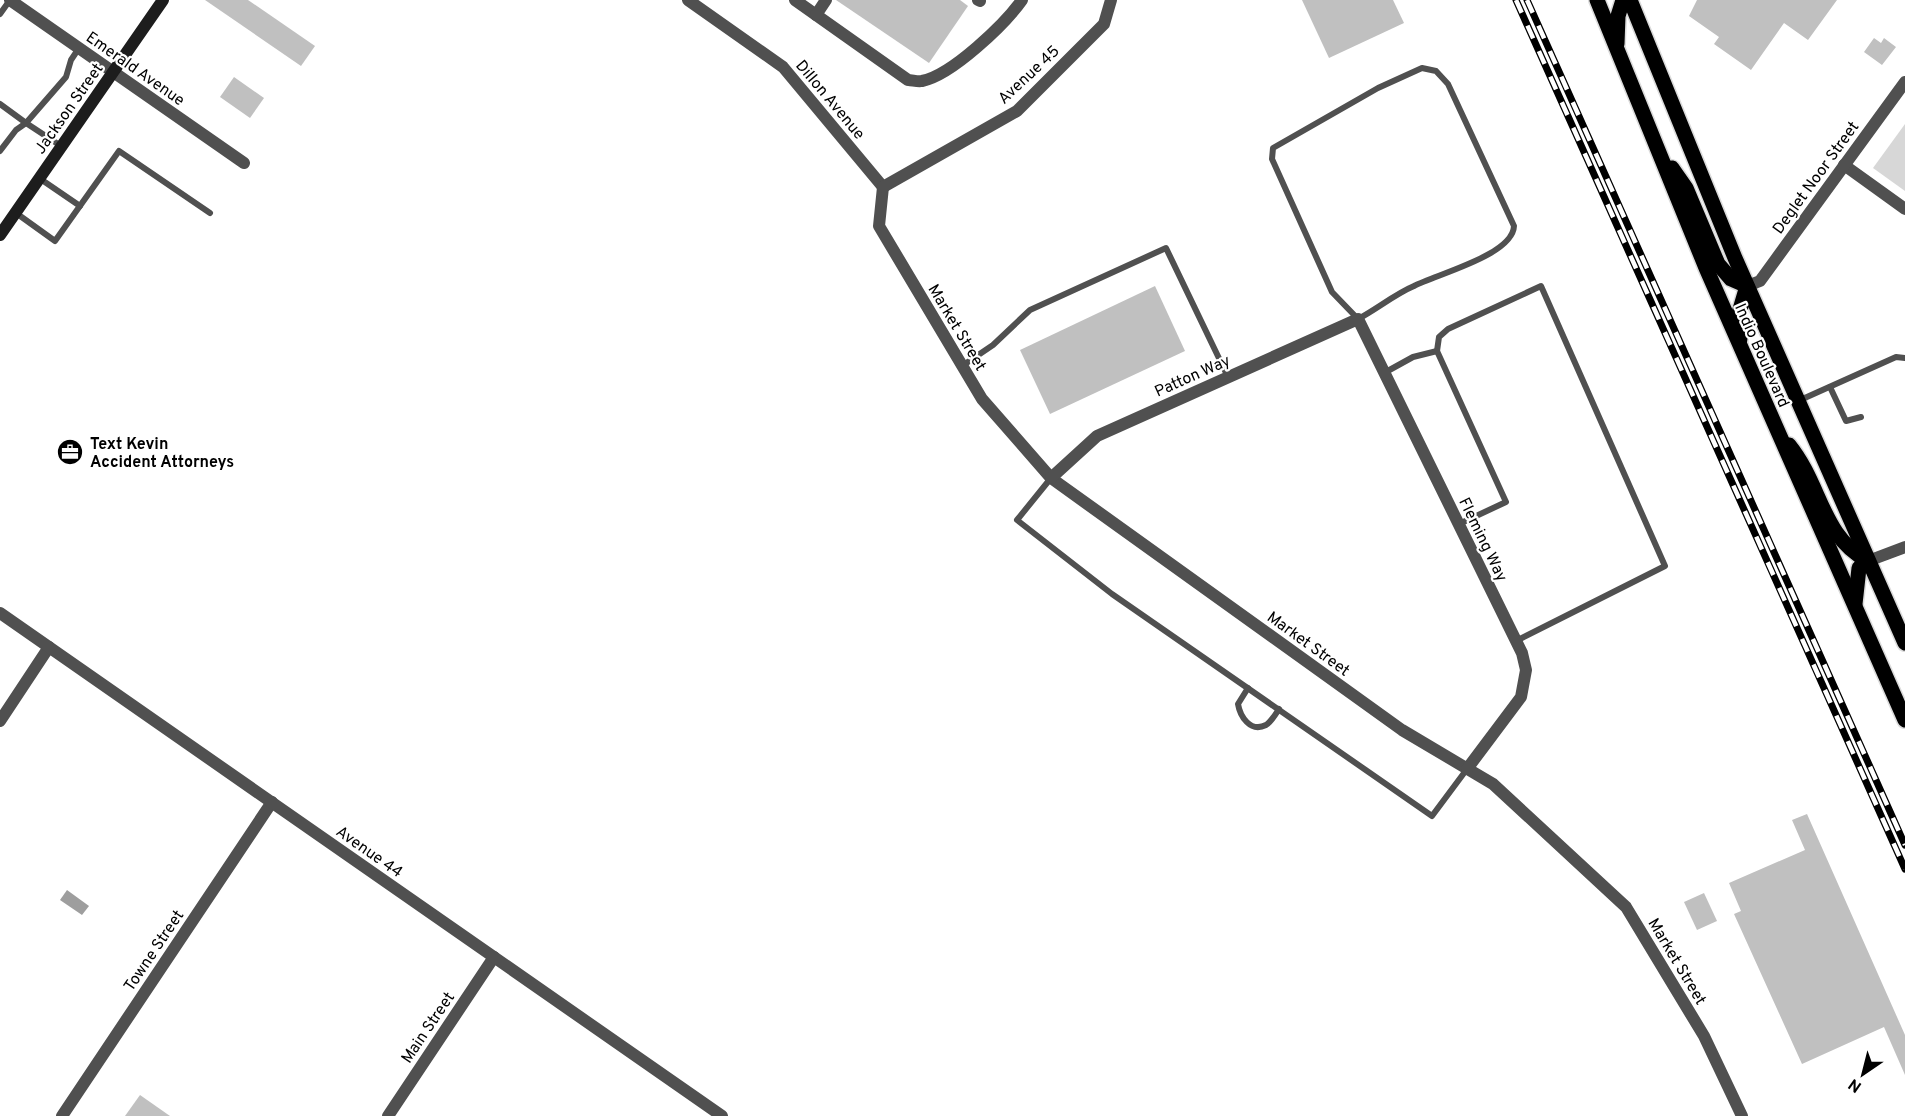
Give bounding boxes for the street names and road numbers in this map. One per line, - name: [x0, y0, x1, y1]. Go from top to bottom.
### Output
- street label: Emerald Avenue: [82, 28, 188, 111]
- street label: Avenue 45: [994, 42, 1064, 109]
- street label: Dillon Avenue: [790, 56, 869, 144]
- street label: Jackson Street: [31, 60, 108, 159]
- street label: Deglet Noor Street: [1769, 118, 1864, 238]
- street label: Market Street: [923, 281, 990, 375]
- street label: Indio Boulevard: [1729, 301, 1793, 411]
- street label: Patton Way: [1152, 351, 1234, 402]
- street label: Fleming Way: [1453, 495, 1511, 585]
- street label: Market Street: [1263, 608, 1353, 681]
- street label: Avenue 44: [332, 822, 406, 883]
- street label: Towne Street: [120, 907, 189, 996]
- street label: Market Street: [1643, 915, 1710, 1009]
- street label: Main Street: [398, 989, 460, 1068]

